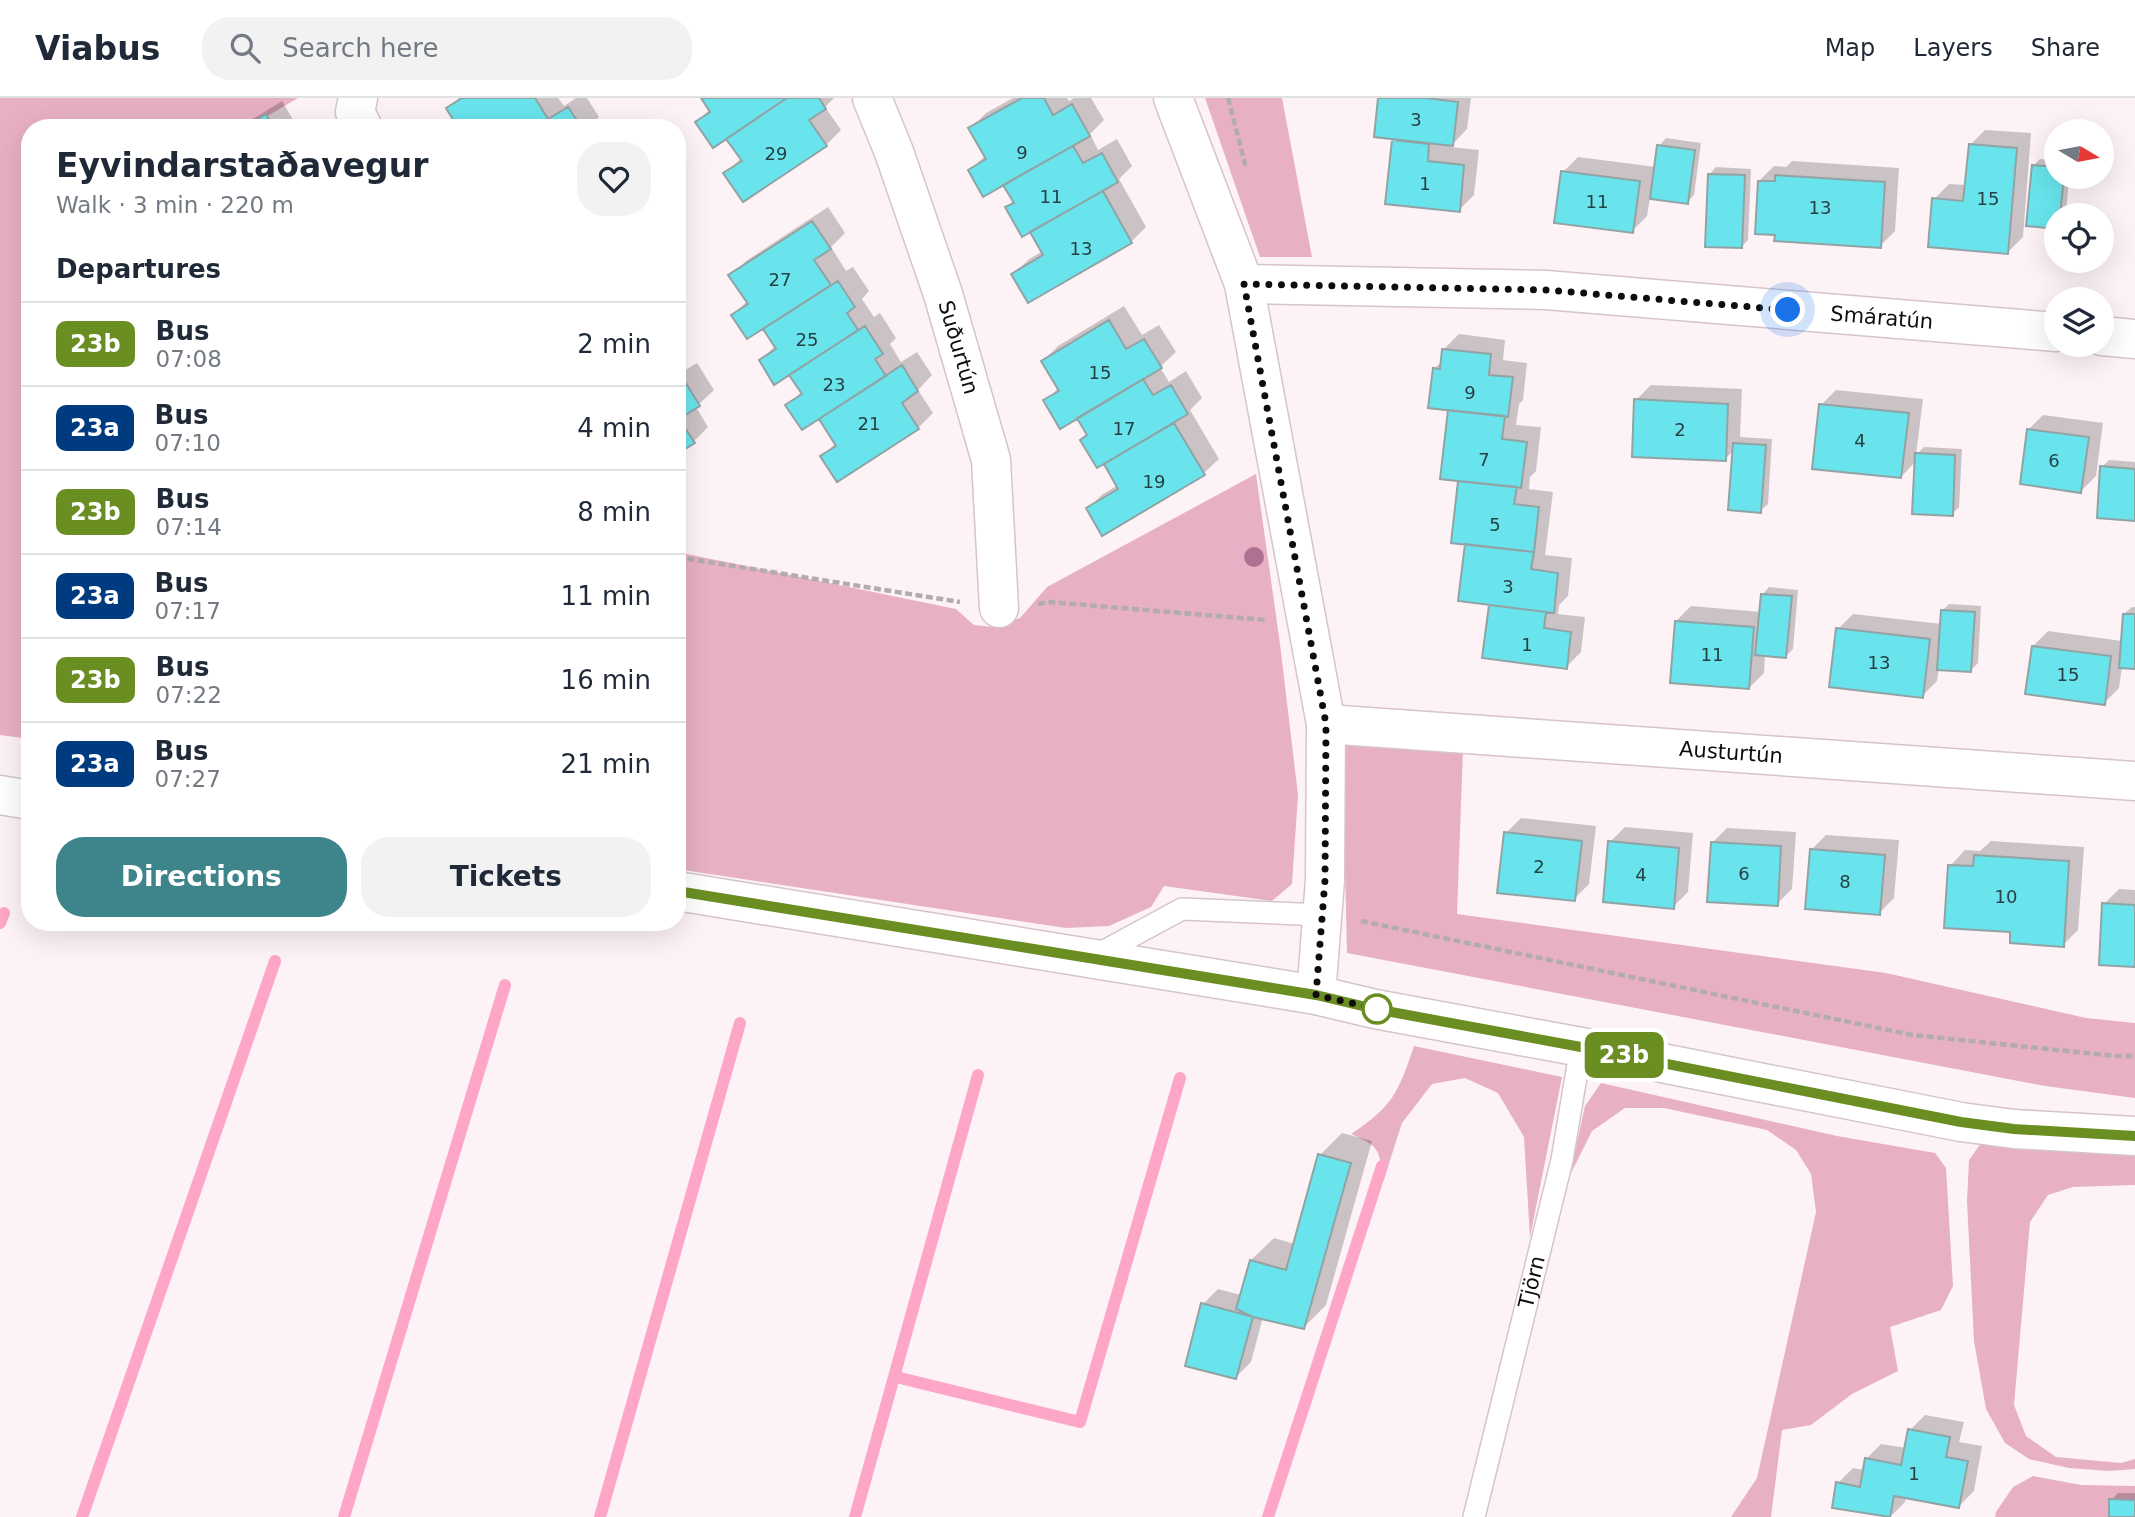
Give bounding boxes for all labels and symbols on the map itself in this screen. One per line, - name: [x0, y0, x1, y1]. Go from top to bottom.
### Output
- house number: 3: [1410, 109, 1422, 130]
- north arrow: [2044, 119, 2114, 189]
- house number: 9: [1016, 142, 1028, 163]
- house number: 29: [765, 143, 787, 164]
- house number: 1: [1419, 173, 1431, 194]
- house number: 11: [1040, 186, 1062, 207]
- house number: 15: [1977, 188, 1999, 209]
- house number: 11: [1586, 191, 1608, 212]
- house number: 13: [1809, 197, 1831, 218]
- house number: 13: [1070, 238, 1092, 259]
- house number: 27: [769, 269, 791, 290]
- your location: [1770, 292, 1805, 327]
- street label: Suðurtún: [934, 298, 983, 397]
- street label: Smáratún: [1829, 301, 1934, 334]
- house number: 25: [796, 329, 818, 350]
- house number: 15: [1089, 362, 1111, 383]
- house number: 23: [823, 374, 845, 395]
- house number: 9: [1464, 382, 1476, 403]
- house number: 21: [858, 413, 880, 434]
- house number: 17: [1113, 418, 1135, 439]
- house number: 2: [1674, 419, 1686, 440]
- house number: 4: [1854, 430, 1866, 451]
- house number: 7: [1478, 449, 1490, 470]
- house number: 6: [2048, 450, 2060, 471]
- house number: 19: [1143, 471, 1165, 492]
- house number: 5: [1489, 514, 1501, 535]
- house number: 3: [1502, 576, 1514, 597]
- house number: 1: [1521, 634, 1533, 655]
- house number: 11: [1701, 644, 1723, 665]
- house number: 13: [1868, 652, 1890, 673]
- house number: 15: [2057, 664, 2079, 685]
- street label: Austurtún: [1678, 737, 1784, 768]
- house number: 2: [1533, 856, 1545, 877]
- house number: 6: [1738, 863, 1750, 884]
- house number: 4: [1635, 864, 1647, 885]
- house number: 8: [1839, 871, 1851, 892]
- house number: 10: [1995, 886, 2017, 907]
- unlabelled marker: [1362, 994, 1392, 1024]
- line badge: 23b: [1584, 1032, 1664, 1078]
- street label: Tjörn: [1514, 1253, 1550, 1312]
- house number: 1: [1908, 1463, 1920, 1484]

